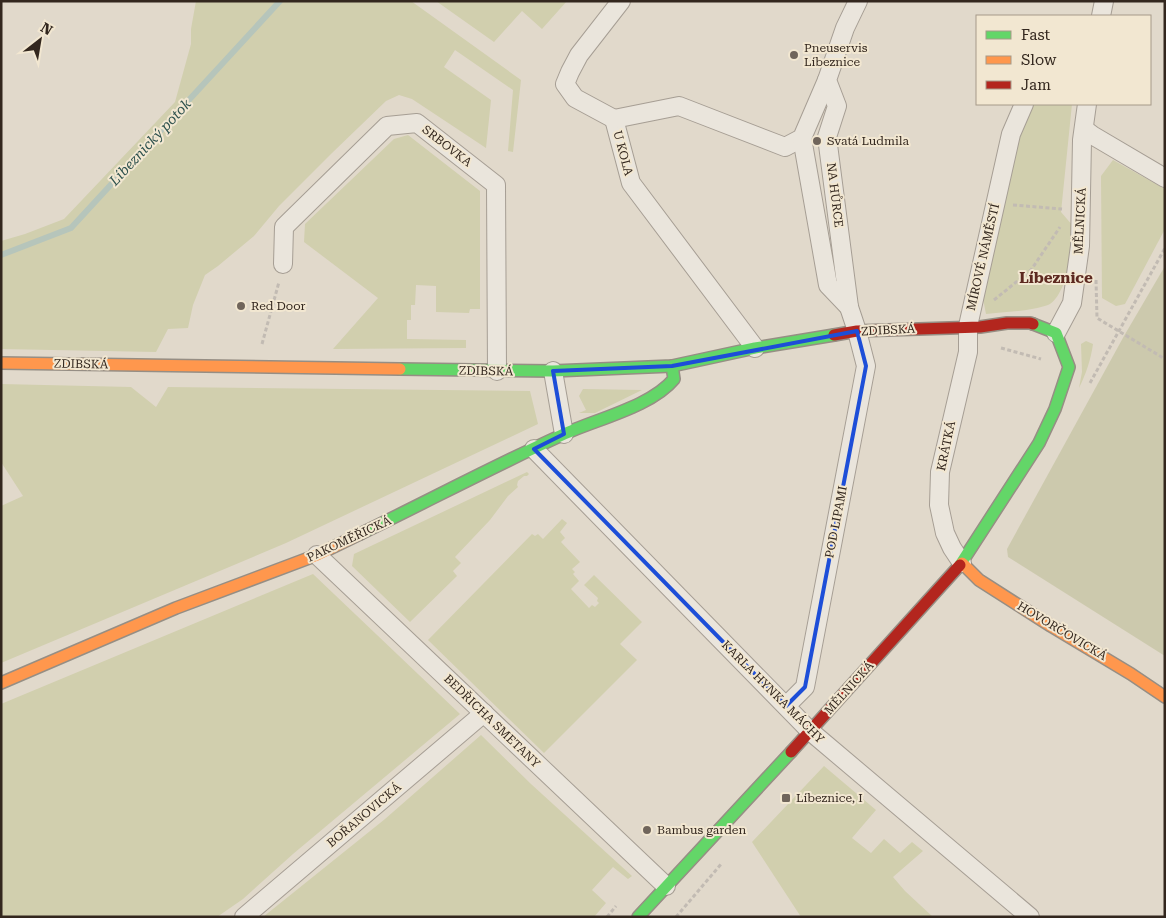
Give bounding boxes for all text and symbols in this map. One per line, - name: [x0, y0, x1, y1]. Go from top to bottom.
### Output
- north arrow: [15, 15, 65, 65]
- legend: [976, 15, 1151, 105]
- text: N: [38, 19, 56, 39]
- text: Fast: [1021, 26, 1051, 44]
- place label: Pneuservis Líbeznice: [804, 41, 868, 69]
- marker: Pneuservis Líbeznice: [788, 49, 800, 61]
- text: Slow: [1021, 51, 1057, 69]
- text: Jam: [1021, 76, 1051, 94]
- water label: Líbeznický potok: [105, 95, 194, 189]
- street label: SRBOVKA: [419, 122, 475, 170]
- street label: U KOLA: [610, 129, 636, 178]
- place label: Svatá Ludmila: [827, 134, 909, 148]
- marker: Svatá Ludmila: [811, 135, 823, 147]
- street label: NA HŮRCE: [824, 162, 846, 228]
- street label: MĚLNICKÁ: [1071, 187, 1089, 255]
- street label: MÍROVÉ NÁMĚSTÍ: [964, 202, 1002, 312]
- district label: Líbeznice: [1019, 269, 1093, 287]
- place label: Red Door: [251, 299, 306, 313]
- marker: Red Door: [235, 300, 247, 312]
- street label: ZDIBSKÁ: [861, 322, 916, 338]
- street label: ZDIBSKÁ: [54, 357, 109, 371]
- street label: ZDIBSKÁ: [459, 364, 514, 378]
- street label: KRÁTKÁ: [934, 419, 958, 472]
- street label: POD LIPAMI: [822, 485, 850, 559]
- street label: PAKOMĚŘICKÁ: [305, 513, 394, 565]
- street label: HOVORČOVICKÁ: [1015, 599, 1110, 664]
- street label: KARLA HYNKA MÁCHY: [719, 638, 828, 747]
- street label: MĚLNICKÁ: [822, 658, 877, 717]
- street label: BEDŘICHA SMETANY: [441, 671, 544, 771]
- street label: BOŘANOVICKÁ: [324, 780, 404, 850]
- place label: Líbeznice, I: [796, 791, 863, 805]
- marker: Líbeznice, I: [780, 792, 792, 804]
- place label: Bambus garden: [657, 823, 746, 837]
- marker: Bambus garden: [641, 824, 653, 836]

